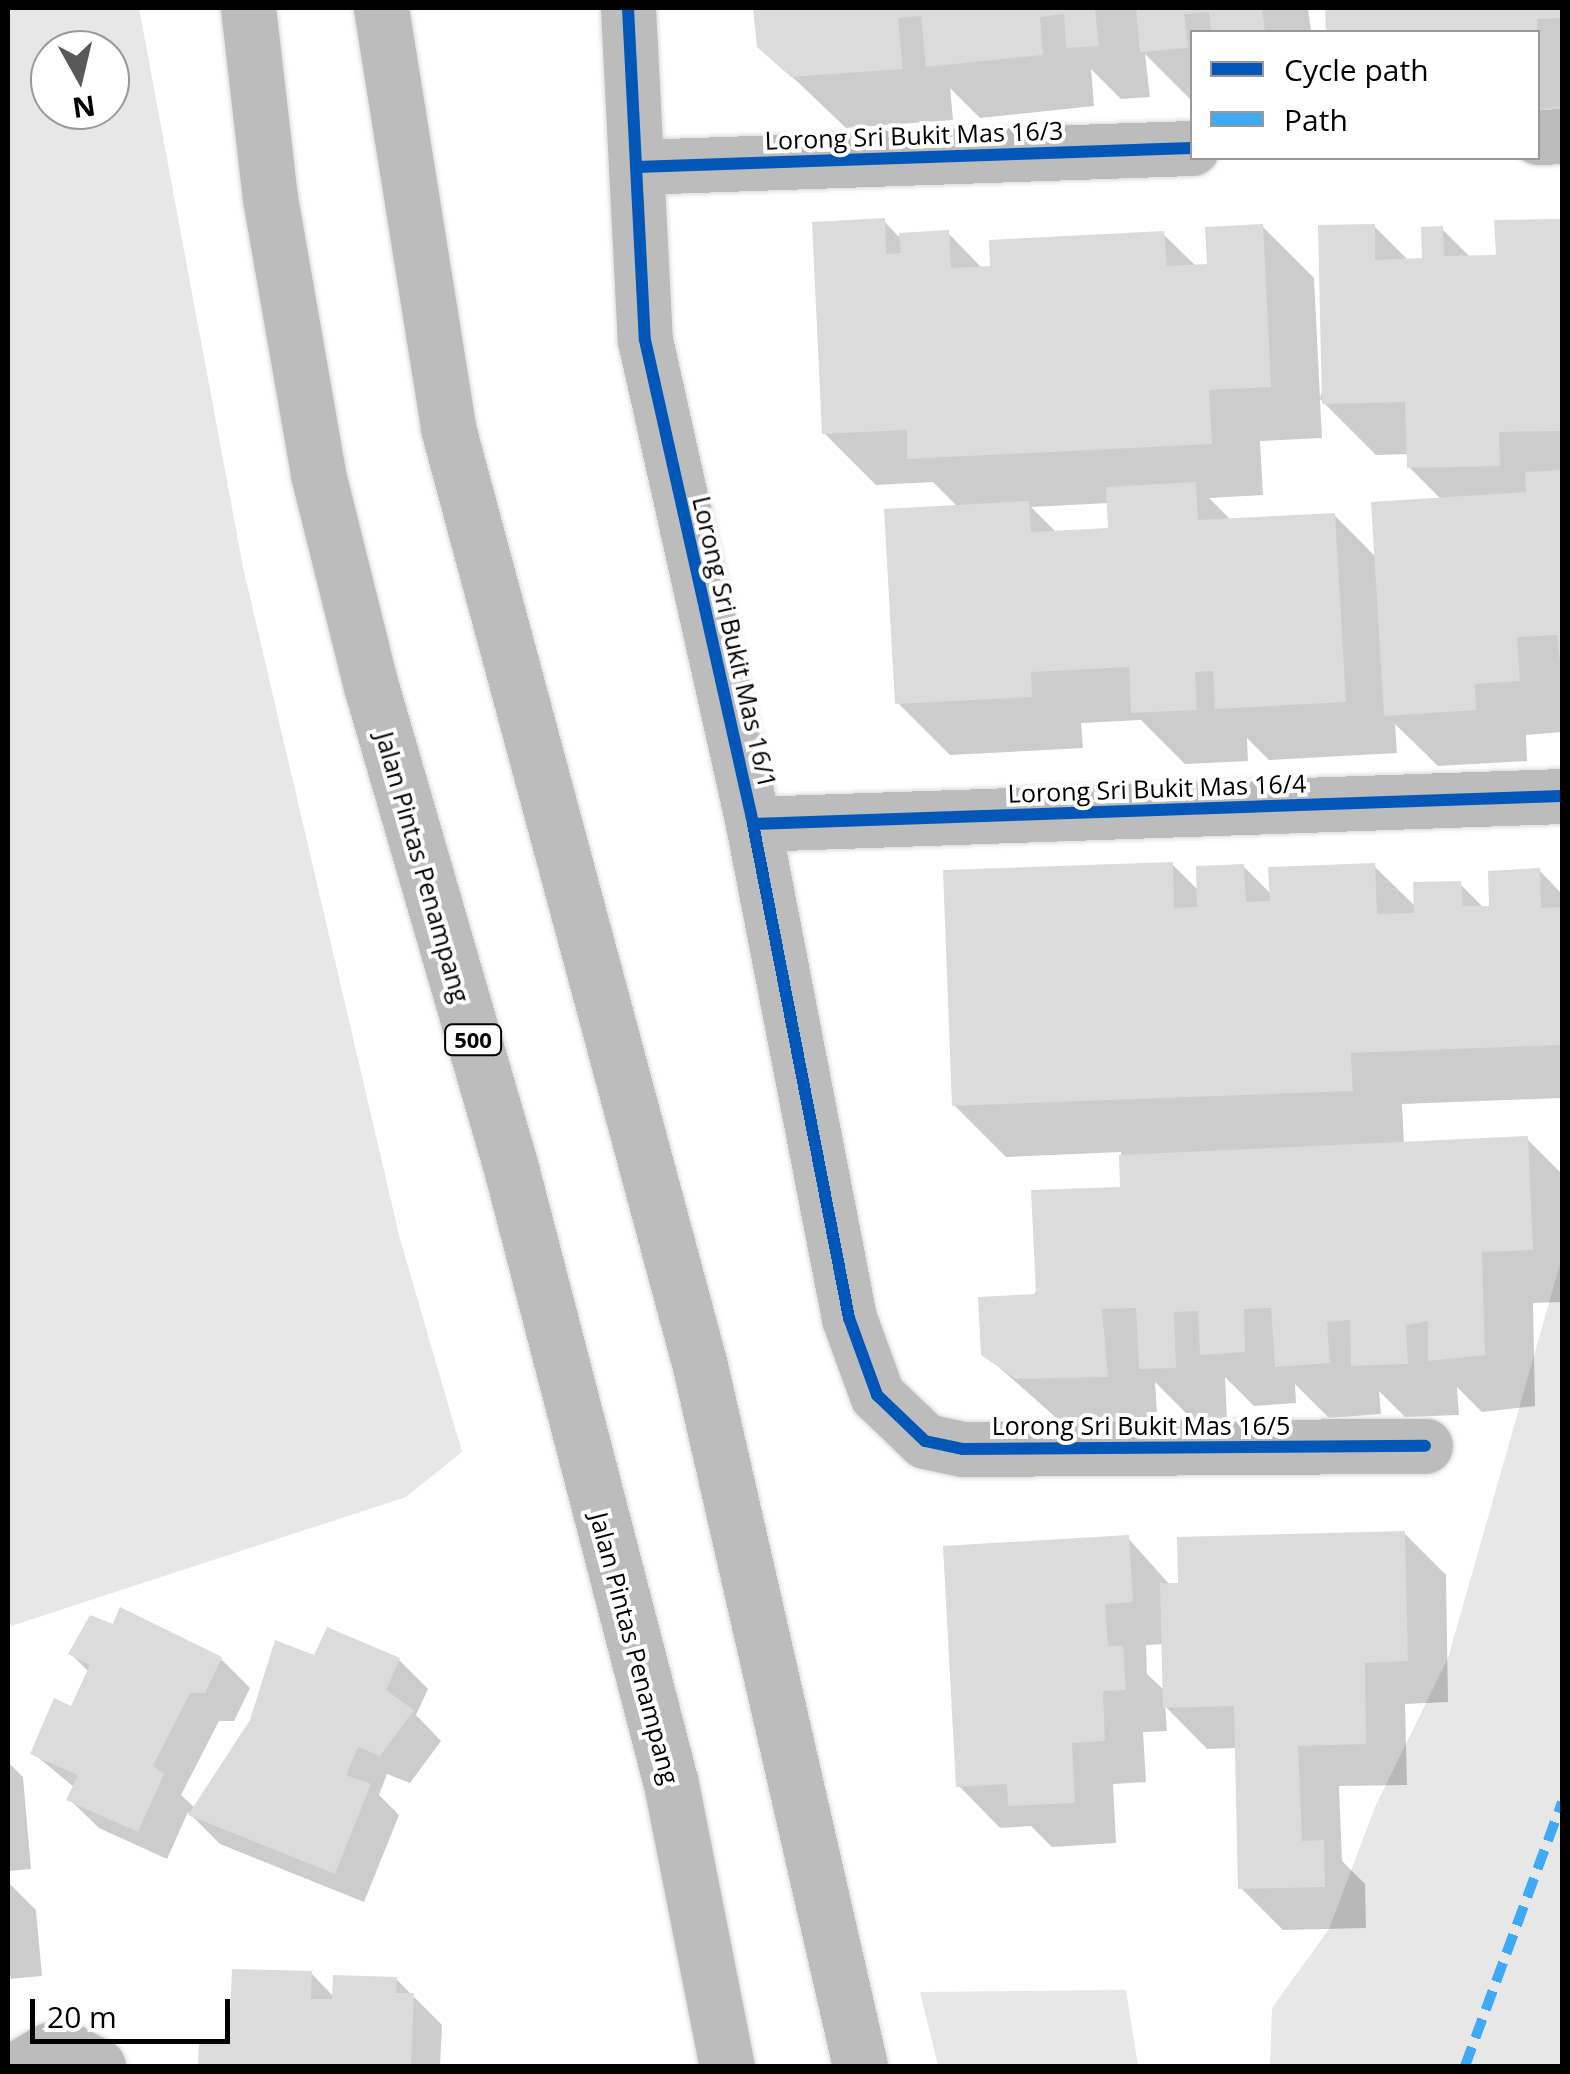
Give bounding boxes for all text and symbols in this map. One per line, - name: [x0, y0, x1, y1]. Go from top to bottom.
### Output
- north arrow: [30, 30, 130, 130]
- legend: [1190, 30, 1540, 160]
- text: Cycle path: [1284, 49, 1429, 90]
- text: N: [70, 87, 98, 128]
- text: Path: [1284, 99, 1348, 140]
- street label: Lorong Sri Bukit Mas 16/3: [764, 115, 1064, 155]
- street label: Lorong Sri Bukit Mas 16/1: [687, 493, 783, 791]
- street label: Jalan Pintas Penampang: [370, 728, 476, 1006]
- street label: Lorong Sri Bukit Mas 16/4: [1007, 768, 1307, 808]
- road number: 500: [443, 1023, 503, 1057]
- street label: Lorong Sri Bukit Mas 16/5: [992, 1410, 1290, 1440]
- street label: Jalan Pintas Penampang: [584, 1509, 686, 1787]
- scale bar: [35, 1979, 235, 2041]
- text: 20 m: [47, 1996, 117, 2037]

